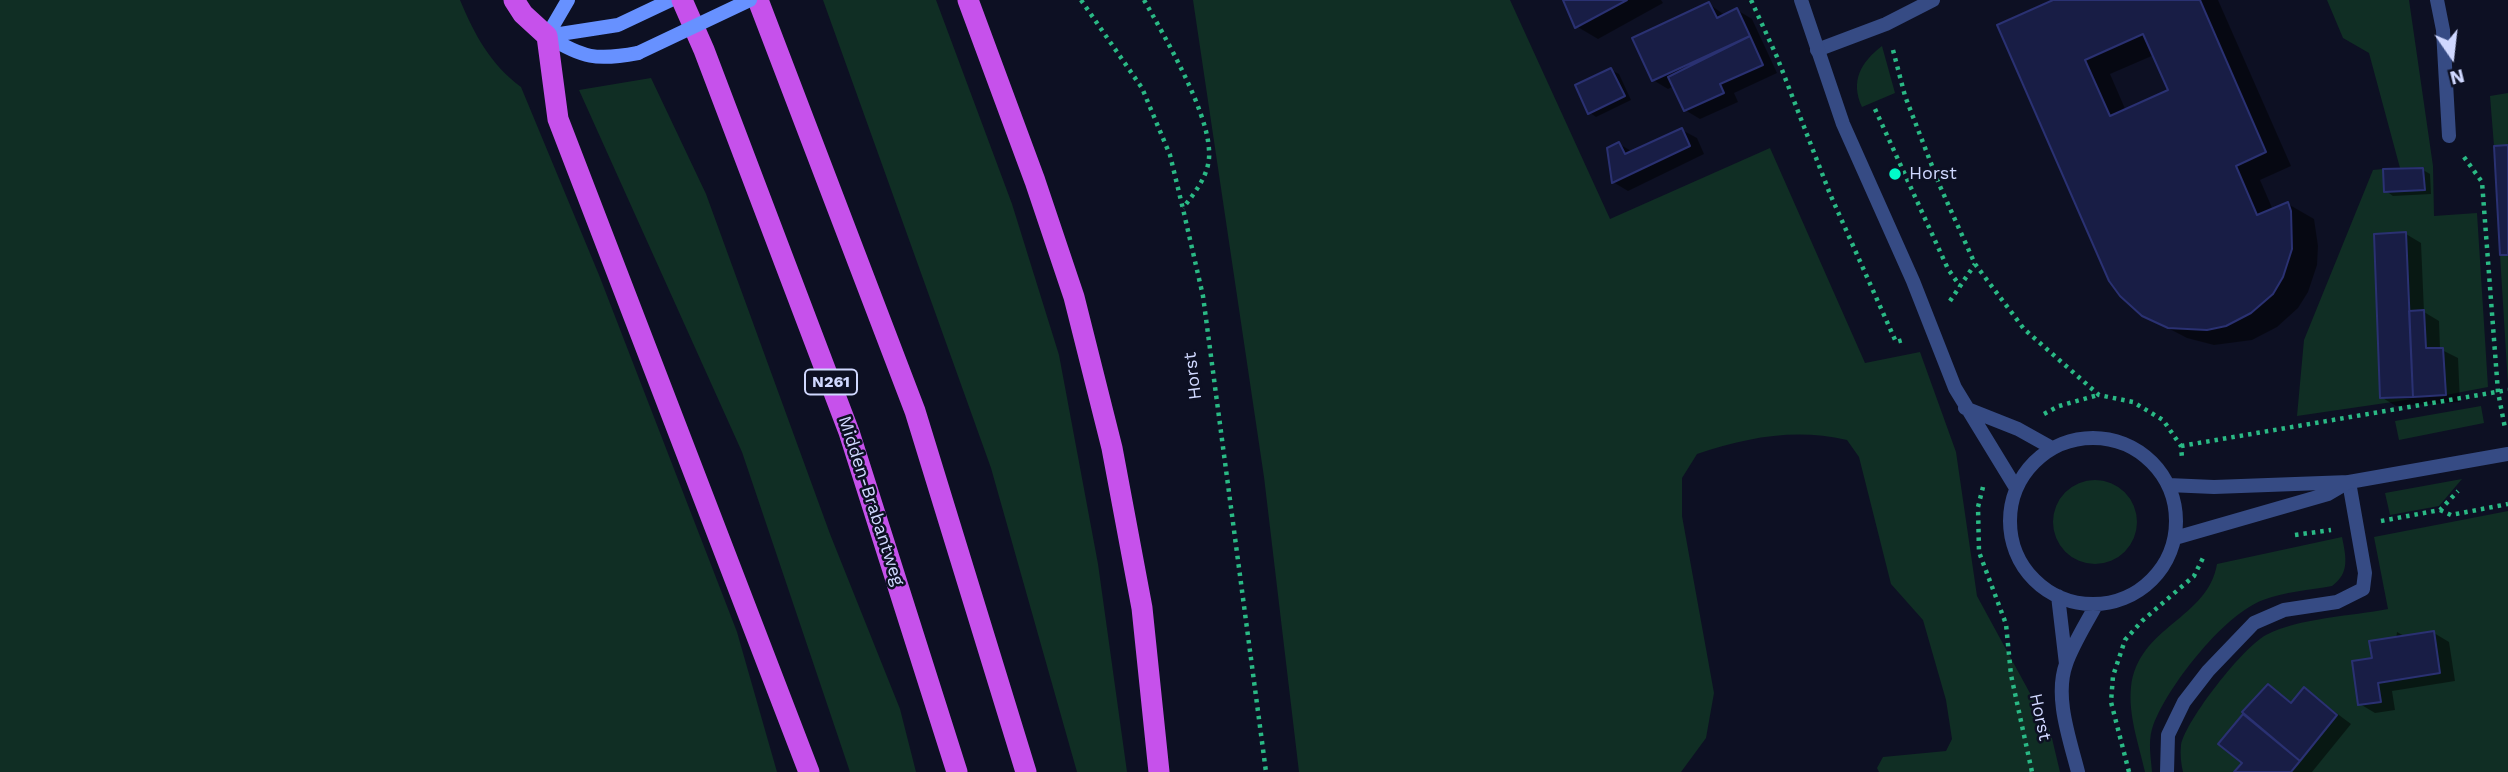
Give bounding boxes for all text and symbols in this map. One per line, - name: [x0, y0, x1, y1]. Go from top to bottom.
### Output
- north arrow: [2417, 21, 2487, 91]
- text: N: [2448, 64, 2467, 90]
- place label: Horst: [1909, 163, 1957, 185]
- marker: Horst: [1887, 166, 1903, 182]
- street label: Horst: [1179, 351, 1207, 401]
- road number: N261: [805, 370, 857, 394]
- street label: Midden-Brabantweg: [833, 413, 909, 589]
- street label: Horst: [2024, 691, 2056, 743]

